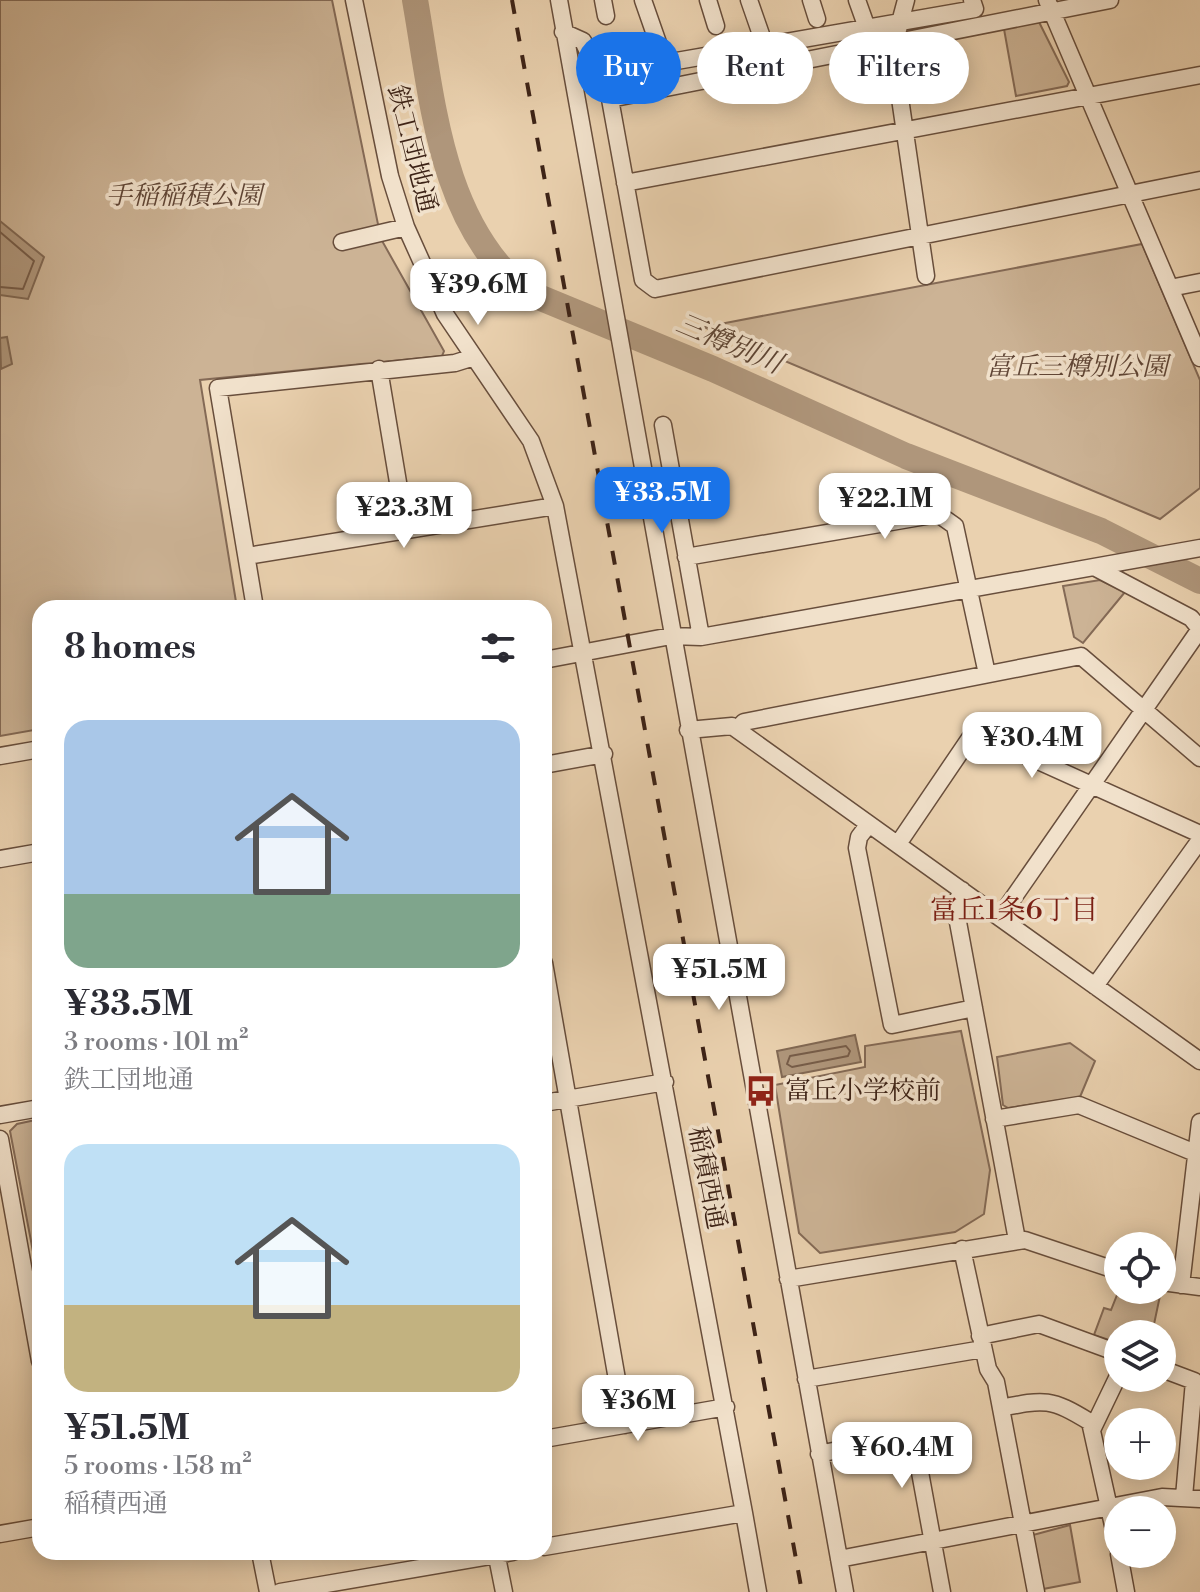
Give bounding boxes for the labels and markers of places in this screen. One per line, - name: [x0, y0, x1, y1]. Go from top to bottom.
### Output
- pin: ¥39.6M: [413, 259, 543, 327]
- pin: ¥33.5M: [597, 467, 727, 535]
- pin: ¥22.1M: [820, 473, 950, 541]
- pin: ¥23.3M: [339, 482, 469, 550]
- pin: ¥30.4M: [967, 712, 1097, 780]
- pin: ¥51.5M: [654, 944, 784, 1012]
- bus stop icon: 富丘小学校前: [744, 1074, 778, 1108]
- place label: 富丘小学校前: [785, 1075, 941, 1107]
- pin: ¥36M: [591, 1375, 685, 1443]
- pin: ¥60.4M: [837, 1422, 967, 1490]

